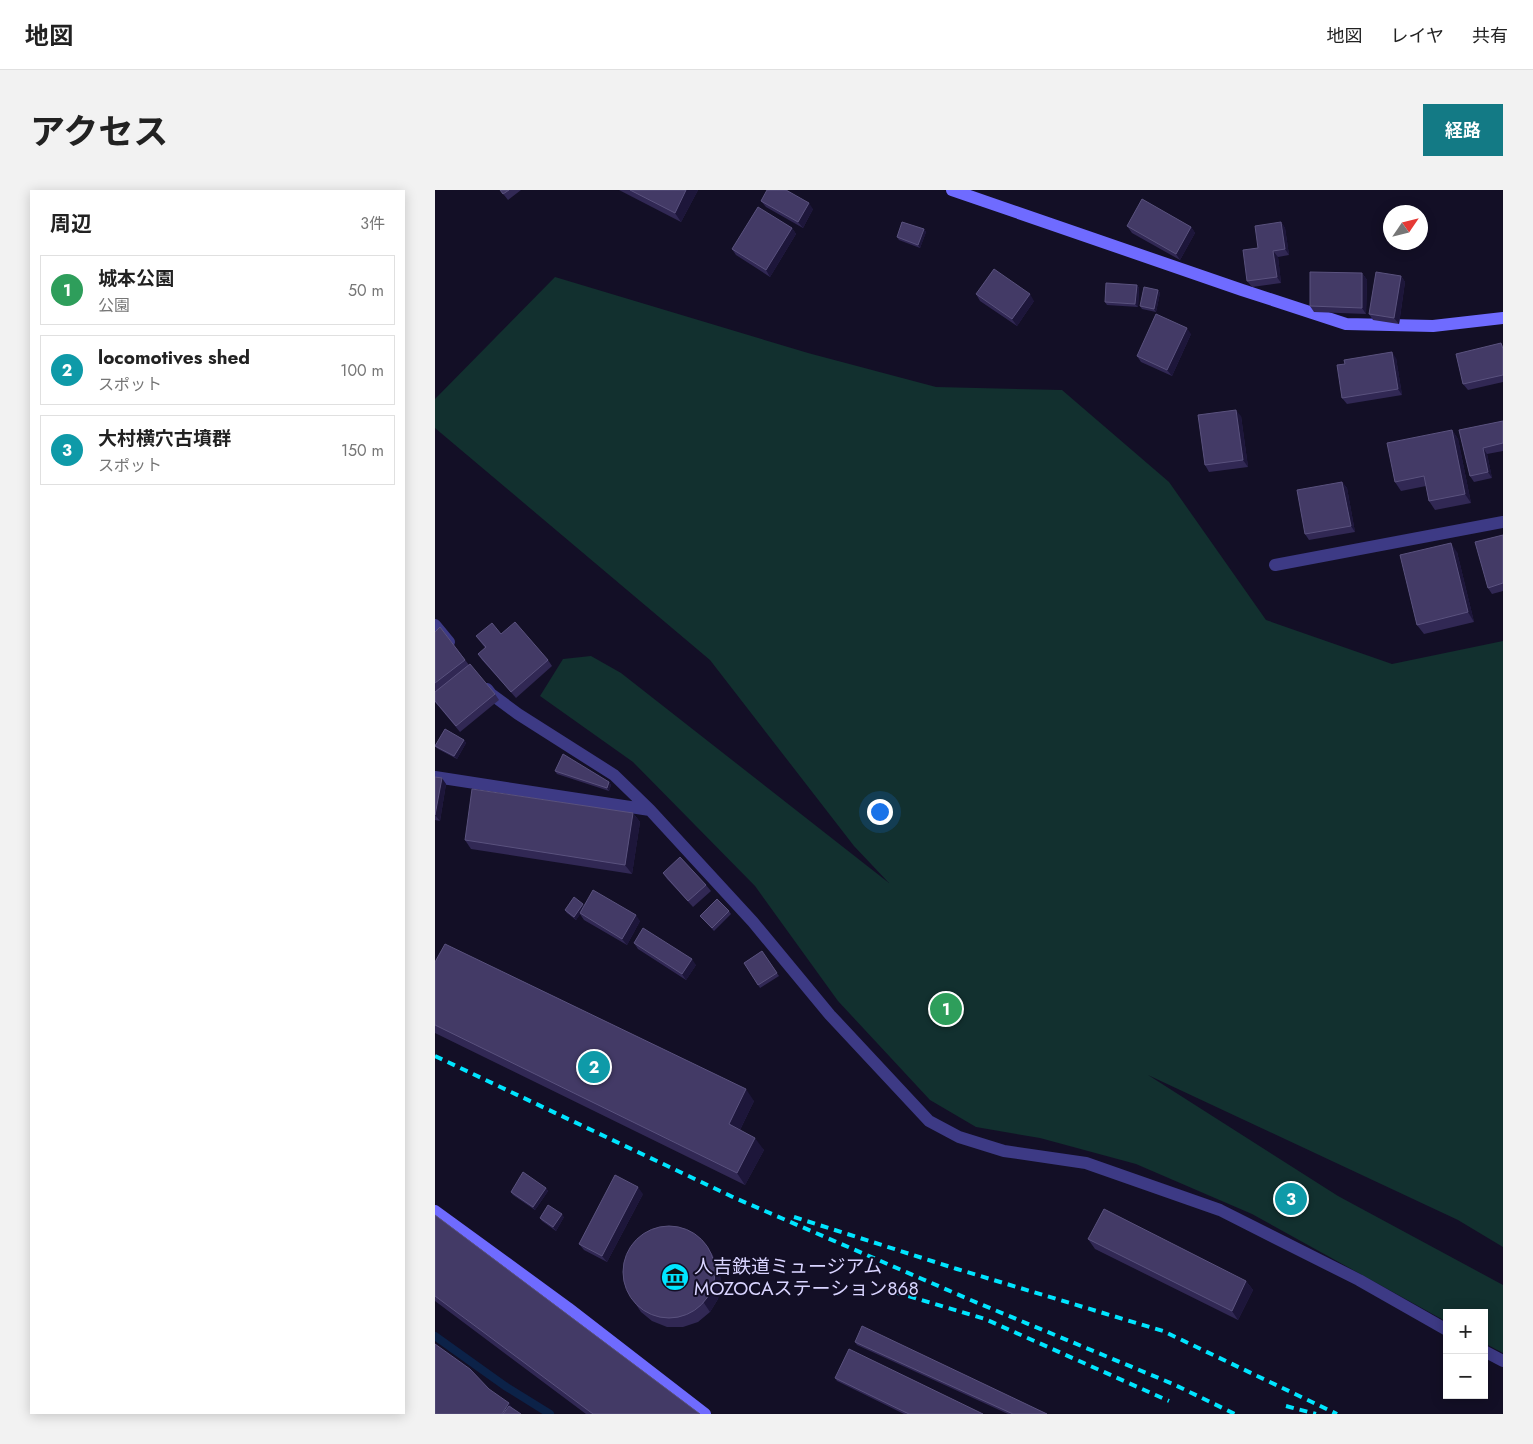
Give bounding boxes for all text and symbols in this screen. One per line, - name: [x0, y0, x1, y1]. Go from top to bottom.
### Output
- text: 地図: [25, 18, 73, 53]
- text: 地図: [1327, 23, 1363, 49]
- text: レイヤ: [1391, 23, 1444, 49]
- text: 共有: [1472, 23, 1508, 49]
- button: 経路: [1423, 104, 1503, 156]
- text: アクセス: [30, 107, 168, 157]
- north arrow: [1383, 205, 1428, 250]
- text: 周辺: [50, 209, 92, 239]
- text: 3件: [360, 212, 385, 235]
- text: 城本公園: [98, 265, 174, 292]
- text: 1: [63, 279, 71, 302]
- text: 50 m: [348, 279, 384, 302]
- text: 公園: [98, 294, 130, 317]
- text: locomotives shed: [98, 344, 250, 371]
- text: 2: [62, 359, 72, 382]
- text: 100 m: [340, 359, 384, 382]
- text: スポット: [98, 373, 162, 396]
- text: 大村横穴古墳群: [98, 425, 231, 452]
- text: 3: [62, 439, 72, 462]
- text: 150 m: [341, 439, 384, 462]
- text: スポット: [98, 454, 162, 477]
- your location: [867, 799, 893, 825]
- pin: 1: [930, 990, 962, 1028]
- pin: 2: [578, 1048, 610, 1086]
- pin: 3: [1275, 1180, 1307, 1218]
- place label: 人吉鉄道ミュージアム MOZOCAステーション868: [694, 1253, 919, 1302]
- museum icon: 人吉鉄道ミュージアム MOZOCAステーション868: [660, 1262, 690, 1292]
- map controls: [1443, 1309, 1488, 1399]
- button: +: [1443, 1309, 1488, 1354]
- button: −: [1443, 1354, 1488, 1399]

